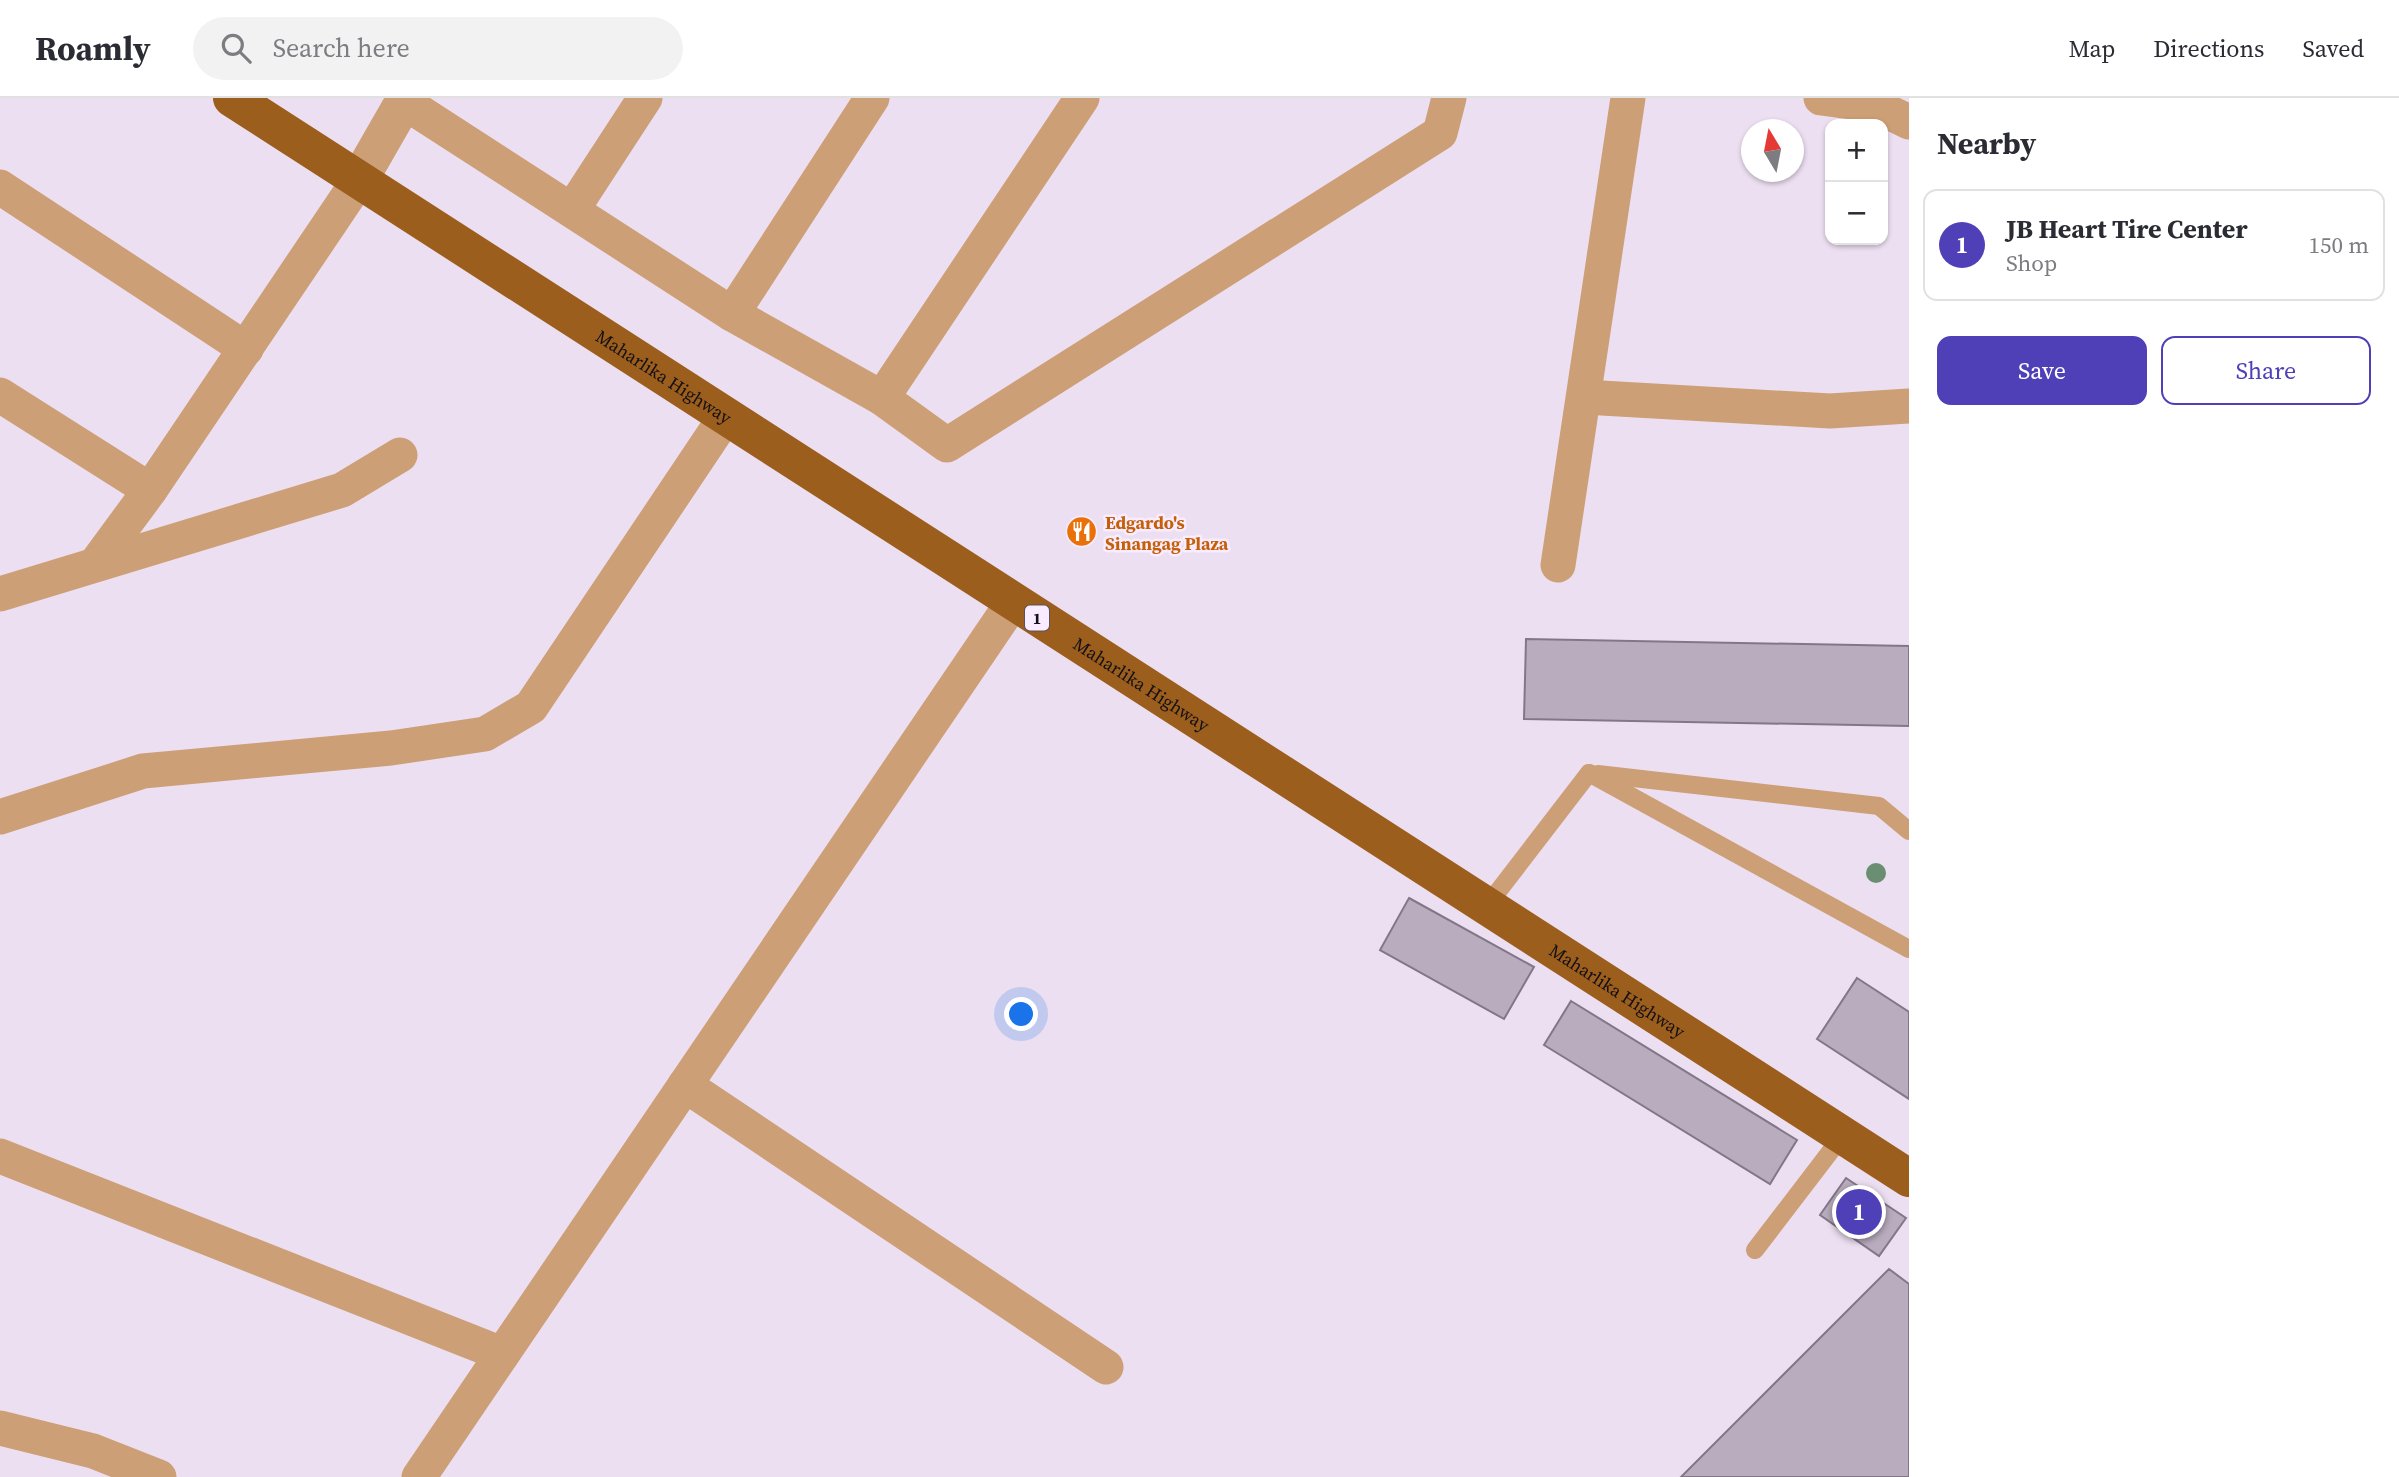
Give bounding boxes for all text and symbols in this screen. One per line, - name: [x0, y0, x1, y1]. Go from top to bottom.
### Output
- search box: [193, 17, 683, 80]
- text: Roamly: [35, 26, 151, 71]
- icon: search: [217, 29, 255, 67]
- text: Search here: [273, 30, 410, 66]
- text: Map: [2068, 32, 2115, 65]
- text: Directions: [2153, 32, 2264, 65]
- text: Saved: [2302, 32, 2364, 65]
- north arrow: [1741, 119, 1804, 182]
- map controls: [1825, 119, 1888, 245]
- button: +: [1825, 119, 1888, 182]
- text: Nearby: [1937, 123, 2036, 164]
- button: −: [1825, 182, 1888, 245]
- text: JB Heart Tire Center: [2006, 211, 2248, 247]
- text: 1: [1956, 229, 1968, 261]
- text: 150 m: [2308, 229, 2369, 261]
- text: Shop: [2006, 247, 2057, 279]
- street label: Maharlika Highway: [591, 323, 738, 430]
- button: Save: [1937, 336, 2147, 405]
- button: Share: [2161, 336, 2371, 405]
- place label: Edgardo's Sinangag Plaza: [1105, 510, 1229, 556]
- restaurant icon: Edgardo's Sinangag Plaza: [1065, 515, 1099, 549]
- road number: 1: [1025, 606, 1049, 631]
- street label: Maharlika Highway: [1069, 631, 1215, 737]
- street label: Maharlika Highway: [1545, 937, 1691, 1044]
- your location: [1004, 997, 1038, 1031]
- pin: 1: [1836, 1186, 1882, 1238]

